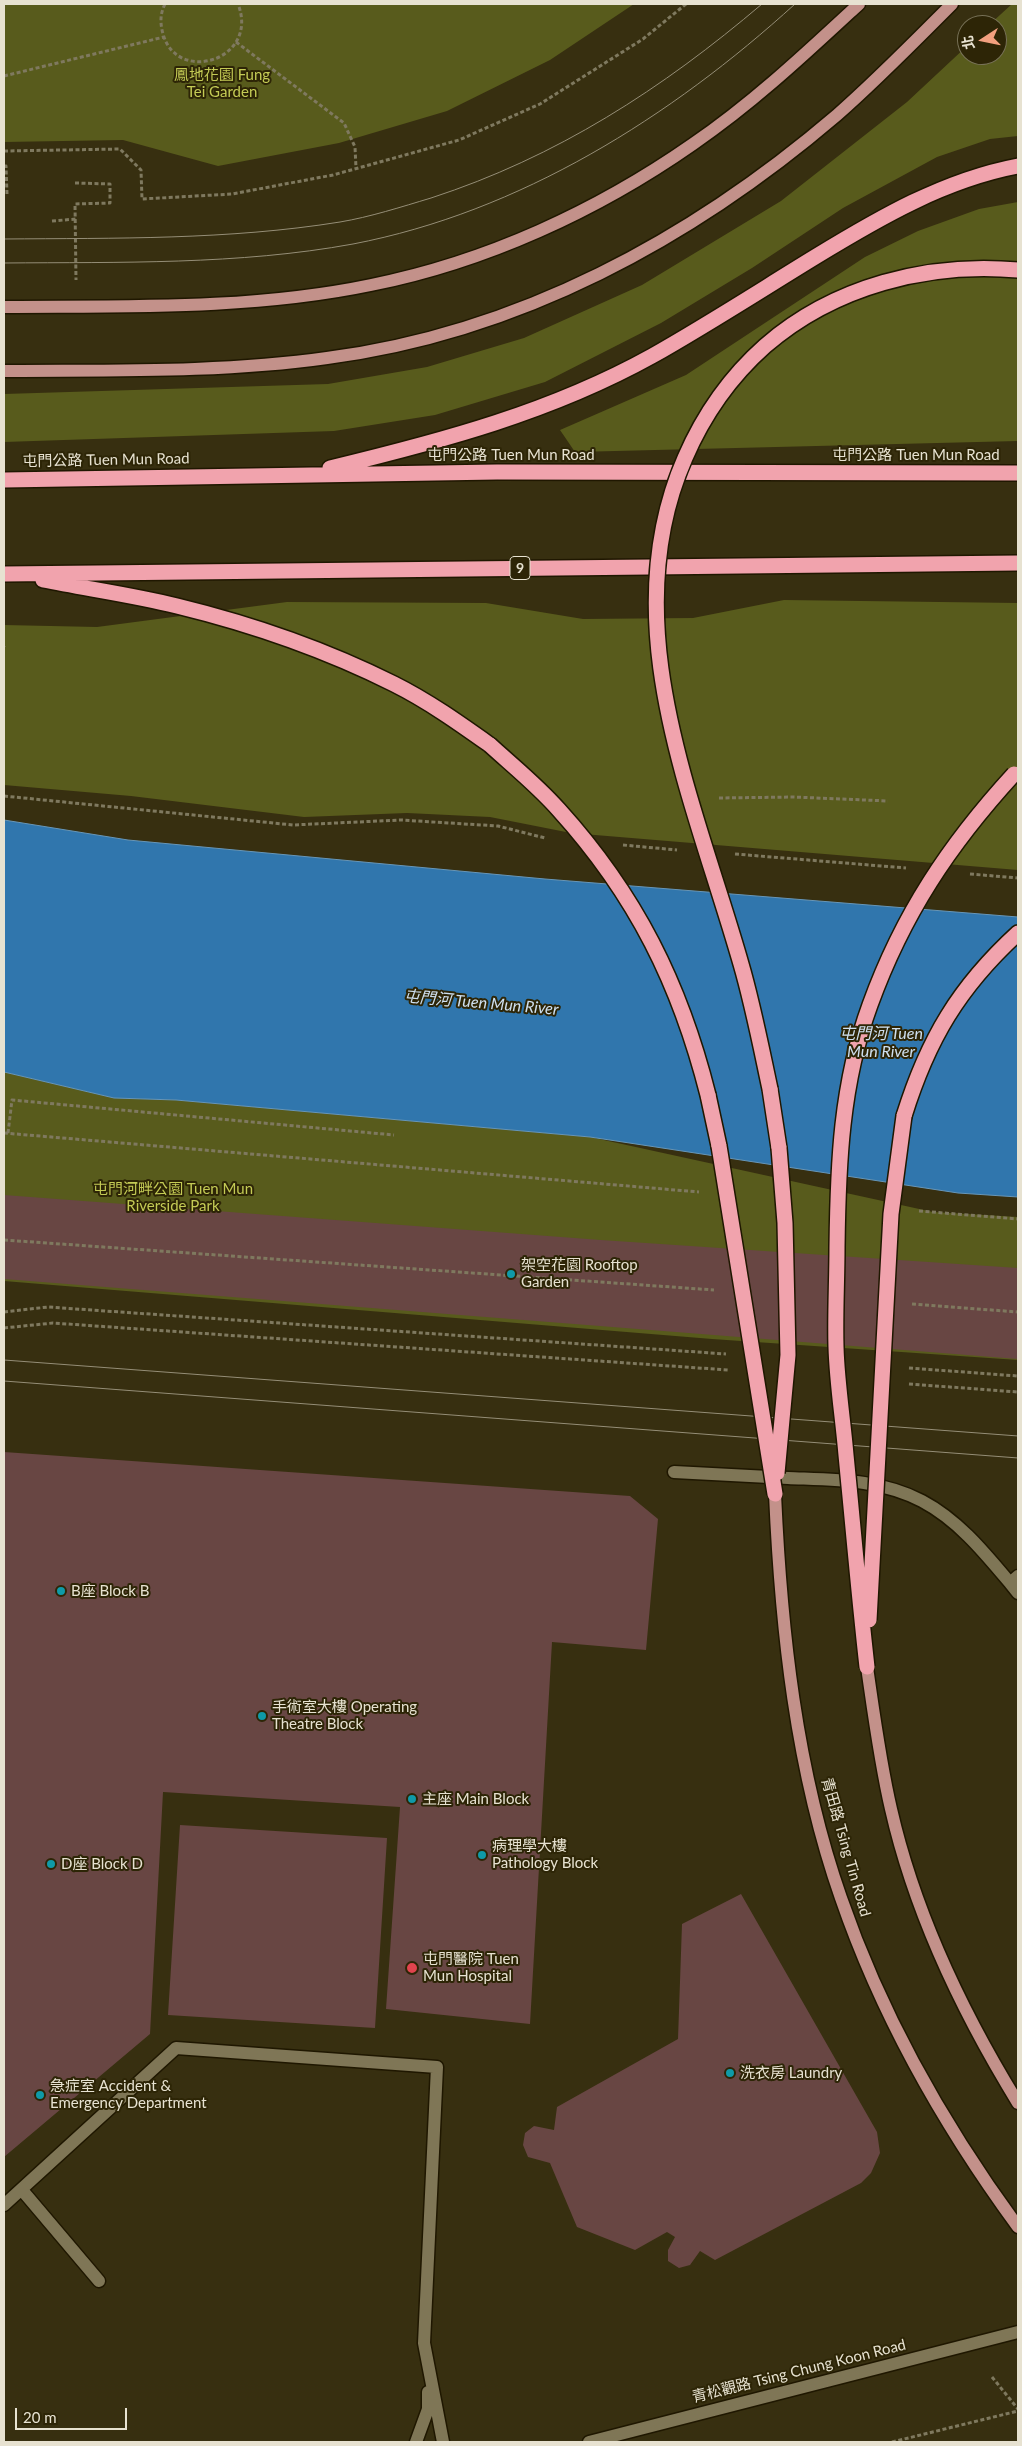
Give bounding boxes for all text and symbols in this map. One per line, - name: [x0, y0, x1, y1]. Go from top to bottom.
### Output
- north arrow: [957, 15, 1007, 65]
- text: 北: [958, 34, 977, 51]
- park label: 鳳地花園 Fung Tei Garden: [174, 66, 270, 101]
- street label: 屯門公路 Tuen Mun Road: [427, 446, 595, 464]
- street label: 屯門公路 Tuen Mun Road: [832, 446, 1000, 464]
- street label: 屯門公路 Tuen Mun Road: [22, 450, 190, 470]
- road number: 9: [510, 556, 530, 580]
- water label: 屯門河 Tuen Mun River: [403, 987, 559, 1019]
- water label: 屯門河 Tuen Mun River: [839, 1024, 923, 1062]
- park label: 屯門河畔公園 Tuen Mun Riverside Park: [93, 1180, 253, 1215]
- place label: 架空花園 Rooftop Garden: [521, 1256, 638, 1291]
- marker: 架空花園 Rooftop Garden: [505, 1268, 517, 1280]
- place label: B座 Block B: [71, 1582, 149, 1600]
- marker: B座 Block B: [55, 1585, 67, 1597]
- place label: 手術室大樓 Operating Theatre Block: [272, 1698, 417, 1733]
- marker: 手術室大樓 Operating Theatre Block: [256, 1710, 268, 1722]
- street label: 青田路 Tsing Tin Road: [818, 1775, 874, 1919]
- place label: 主座 Main Block: [422, 1790, 529, 1808]
- marker: 主座 Main Block: [406, 1793, 418, 1805]
- place label: 病理學大樓 Pathology Block: [492, 1837, 598, 1872]
- marker: 病理學大樓 Pathology Block: [476, 1849, 488, 1861]
- place label: D座 Block D: [61, 1855, 143, 1873]
- marker: D座 Block D: [45, 1858, 57, 1870]
- place label: 屯門醫院 Tuen Mun Hospital: [423, 1950, 519, 1985]
- marker: 屯門醫院 Tuen Mun Hospital: [405, 1961, 419, 1975]
- place label: 洗衣房 Laundry: [740, 2064, 842, 2082]
- marker: 洗衣房 Laundry: [724, 2067, 736, 2079]
- place label: 急症室 Accident & Emergency Department: [50, 2077, 207, 2112]
- marker: 急症室 Accident & Emergency Department: [34, 2089, 46, 2101]
- street label: 青松觀路 Tsing Chung Koon Road: [690, 2336, 908, 2406]
- scale bar: [18, 2398, 130, 2430]
- text: 20 m: [23, 2408, 57, 2426]

